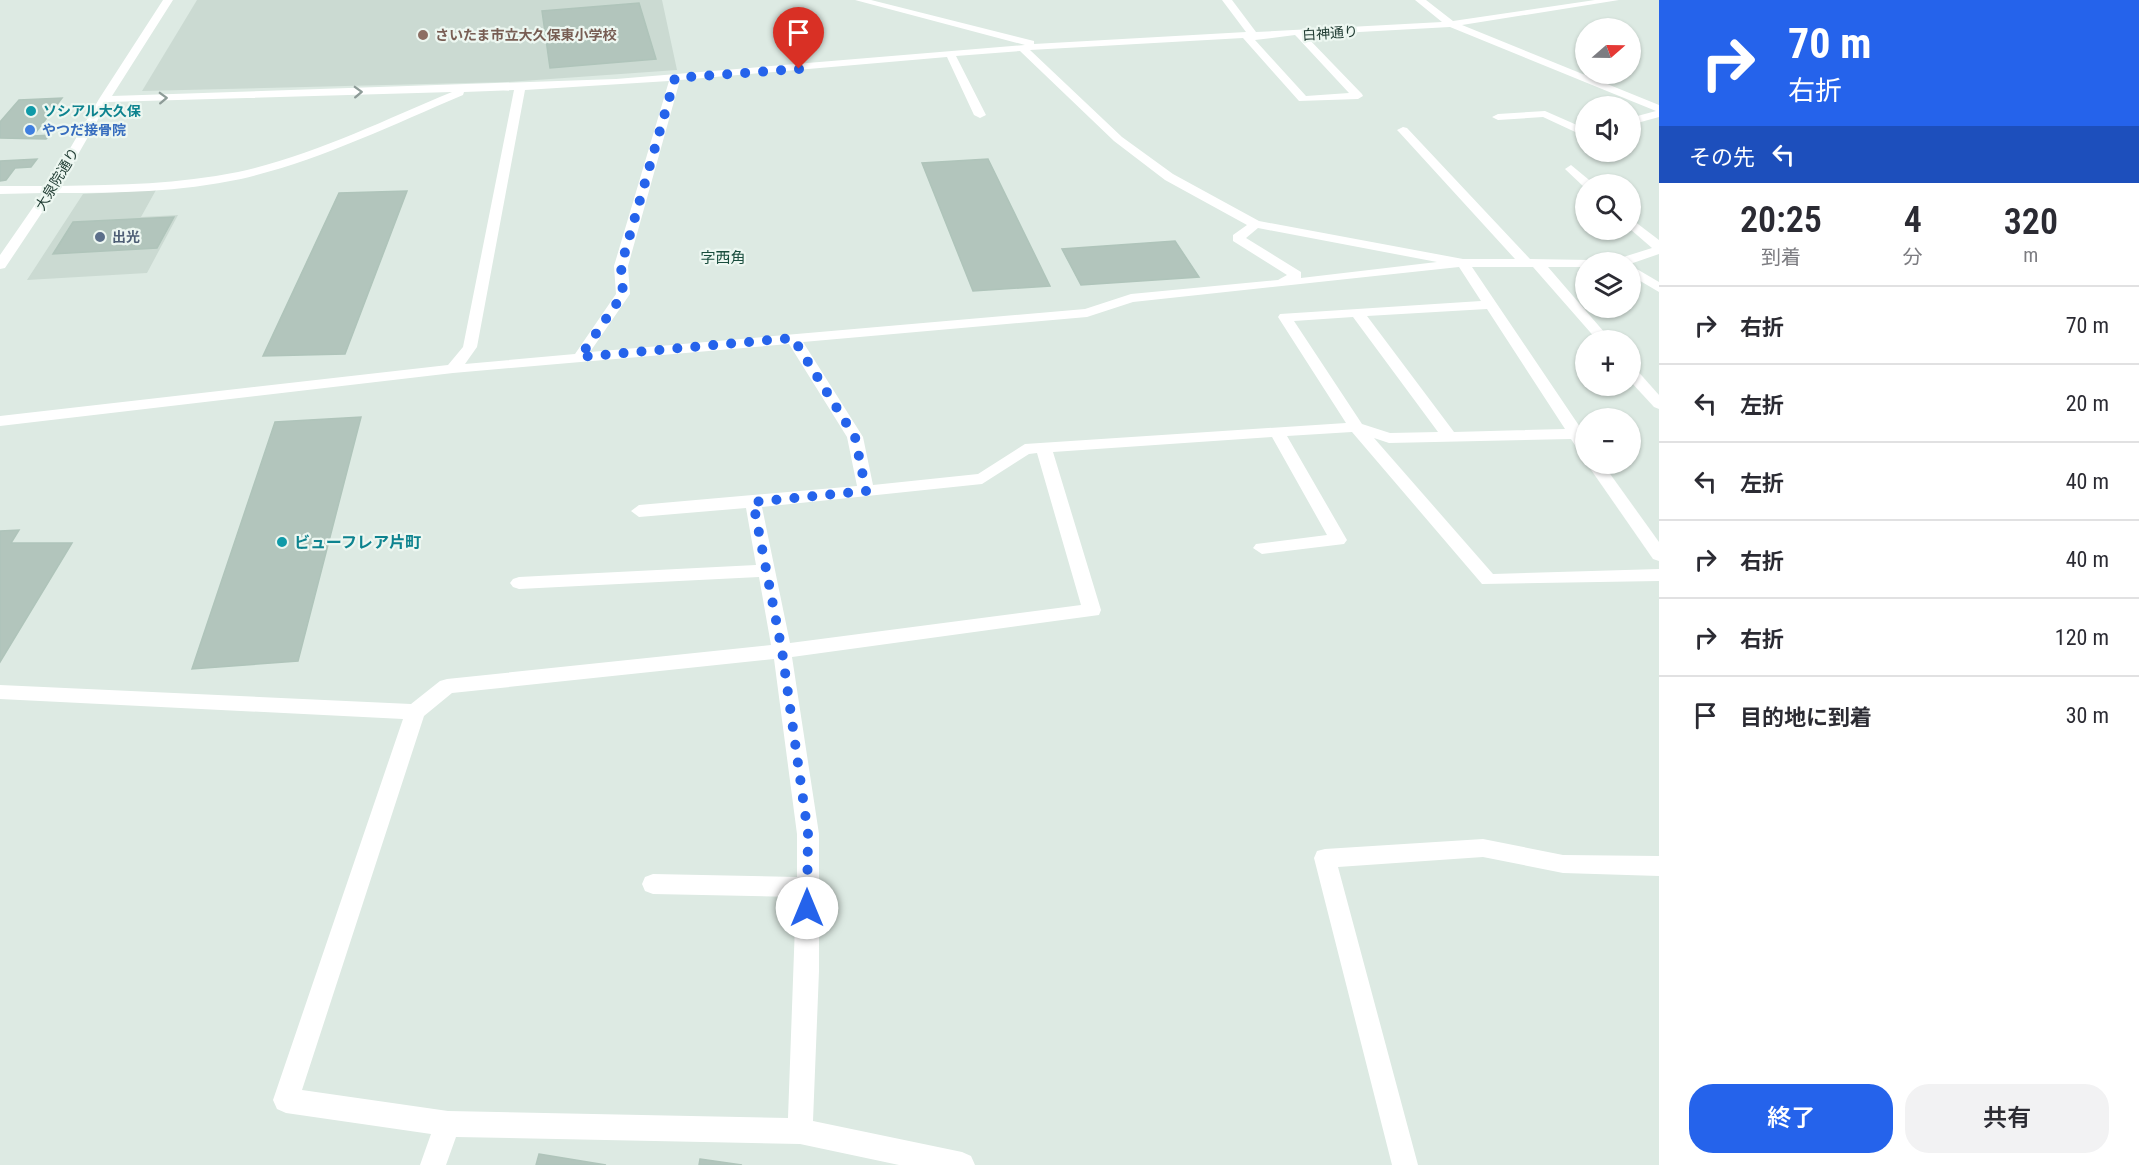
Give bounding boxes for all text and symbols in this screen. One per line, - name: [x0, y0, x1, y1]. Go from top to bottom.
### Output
- pin: [773, 7, 824, 69]
- icon: arrive: [782, 16, 815, 49]
- north arrow: [1575, 18, 1641, 84]
- map controls: [1575, 18, 1641, 474]
- text: 70 m: [1788, 19, 1871, 68]
- street label: 白神通り: [1302, 23, 1358, 43]
- icon: right: [1689, 24, 1767, 102]
- place label: さいたま市立大久保東小学校: [435, 27, 617, 43]
- marker: さいたま市立大久保東小学校: [416, 28, 430, 42]
- text: 右折: [1788, 75, 1842, 107]
- one-way arrow: [353, 86, 362, 99]
- one-way arrow: [158, 92, 167, 104]
- button: sound: [1575, 96, 1641, 162]
- place label: ソシアル大久保: [43, 103, 141, 119]
- marker: ソシアル大久保: [24, 104, 38, 118]
- place label: やつだ接骨院: [42, 122, 126, 138]
- marker: やつだ接骨院: [23, 123, 37, 137]
- icon: left: [1767, 138, 1800, 171]
- street label: 大泉院通り: [32, 145, 82, 213]
- text: その先: [1689, 145, 1755, 170]
- button: search: [1575, 174, 1641, 240]
- text: 20:25: [1740, 199, 1822, 241]
- text: 4: [1904, 199, 1922, 241]
- text: 320: [2004, 201, 2058, 243]
- place label: 出光: [112, 229, 140, 245]
- marker: 出光: [93, 230, 107, 244]
- text: m: [2023, 243, 2038, 267]
- text: 到着: [1761, 245, 1801, 269]
- text: 分: [1903, 245, 1923, 269]
- district label: 字西角: [700, 249, 746, 267]
- button: layers: [1575, 252, 1641, 318]
- icon: right: [1689, 309, 1722, 342]
- text: 70 m: [2066, 313, 2109, 338]
- text: 右折: [1740, 315, 1784, 340]
- button: +: [1575, 330, 1641, 396]
- icon: left: [1689, 387, 1722, 420]
- text: 20 m: [2066, 391, 2109, 416]
- text: 左折: [1740, 393, 1784, 418]
- button: −: [1575, 408, 1641, 474]
- icon: left: [1689, 465, 1722, 498]
- text: 40 m: [2066, 469, 2109, 494]
- text: 左折: [1740, 471, 1784, 496]
- place label: ビューフレア片町: [294, 533, 421, 552]
- marker: ビューフレア片町: [275, 535, 289, 549]
- icon: right: [1689, 543, 1722, 576]
- text: 40 m: [2066, 547, 2109, 572]
- text: 右折: [1740, 549, 1784, 574]
- icon: right: [1689, 621, 1722, 654]
- text: 120 m: [2055, 625, 2109, 650]
- text: 右折: [1740, 627, 1784, 652]
- icon: arrive: [1689, 699, 1722, 732]
- text: 30 m: [2066, 703, 2109, 728]
- text: 目的地に到着: [1740, 705, 1872, 730]
- position arrow: [775, 876, 839, 940]
- button: 終了: [1689, 1084, 1893, 1153]
- button: 共有: [1905, 1084, 2109, 1153]

